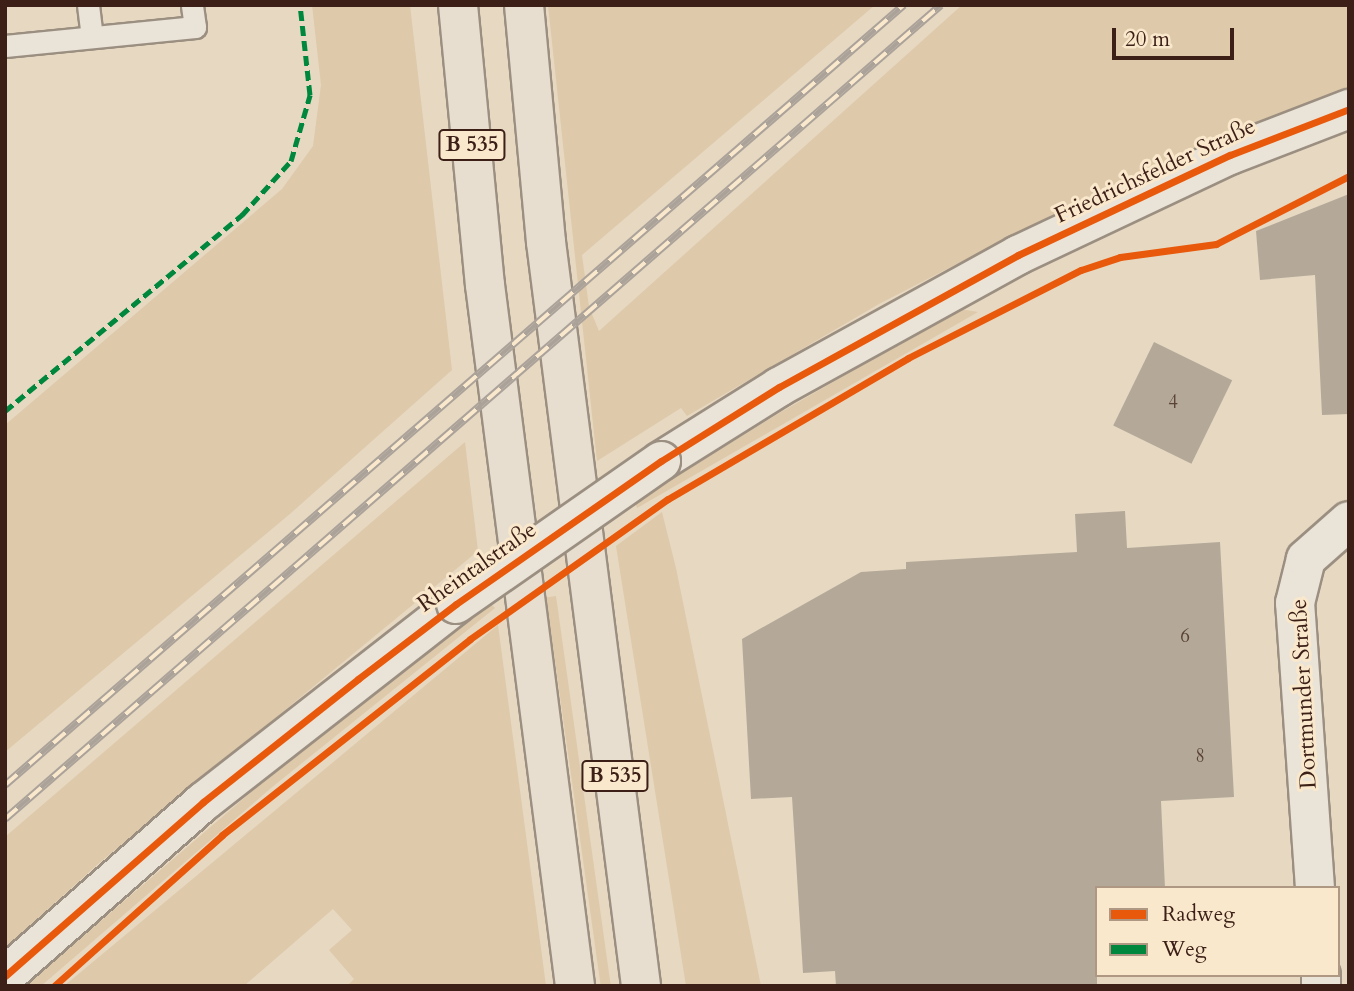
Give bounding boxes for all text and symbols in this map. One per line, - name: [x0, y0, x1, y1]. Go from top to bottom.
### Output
- scale bar: [1116, 14, 1238, 58]
- text: 20 m: [1125, 25, 1170, 54]
- street label: Friedrichsfelder Straße: [1050, 112, 1260, 230]
- road number: B 535: [437, 128, 507, 162]
- house number: 4: [1168, 392, 1178, 414]
- street label: Rheintalstraße: [412, 516, 542, 618]
- street label: Dortmunder Straße: [1285, 598, 1323, 790]
- house number: 6: [1180, 626, 1190, 648]
- house number: 8: [1195, 746, 1205, 768]
- road number: B 535: [580, 758, 650, 794]
- legend: [1095, 886, 1340, 977]
- text: Radweg: [1162, 900, 1235, 929]
- text: Weg: [1162, 935, 1207, 964]

